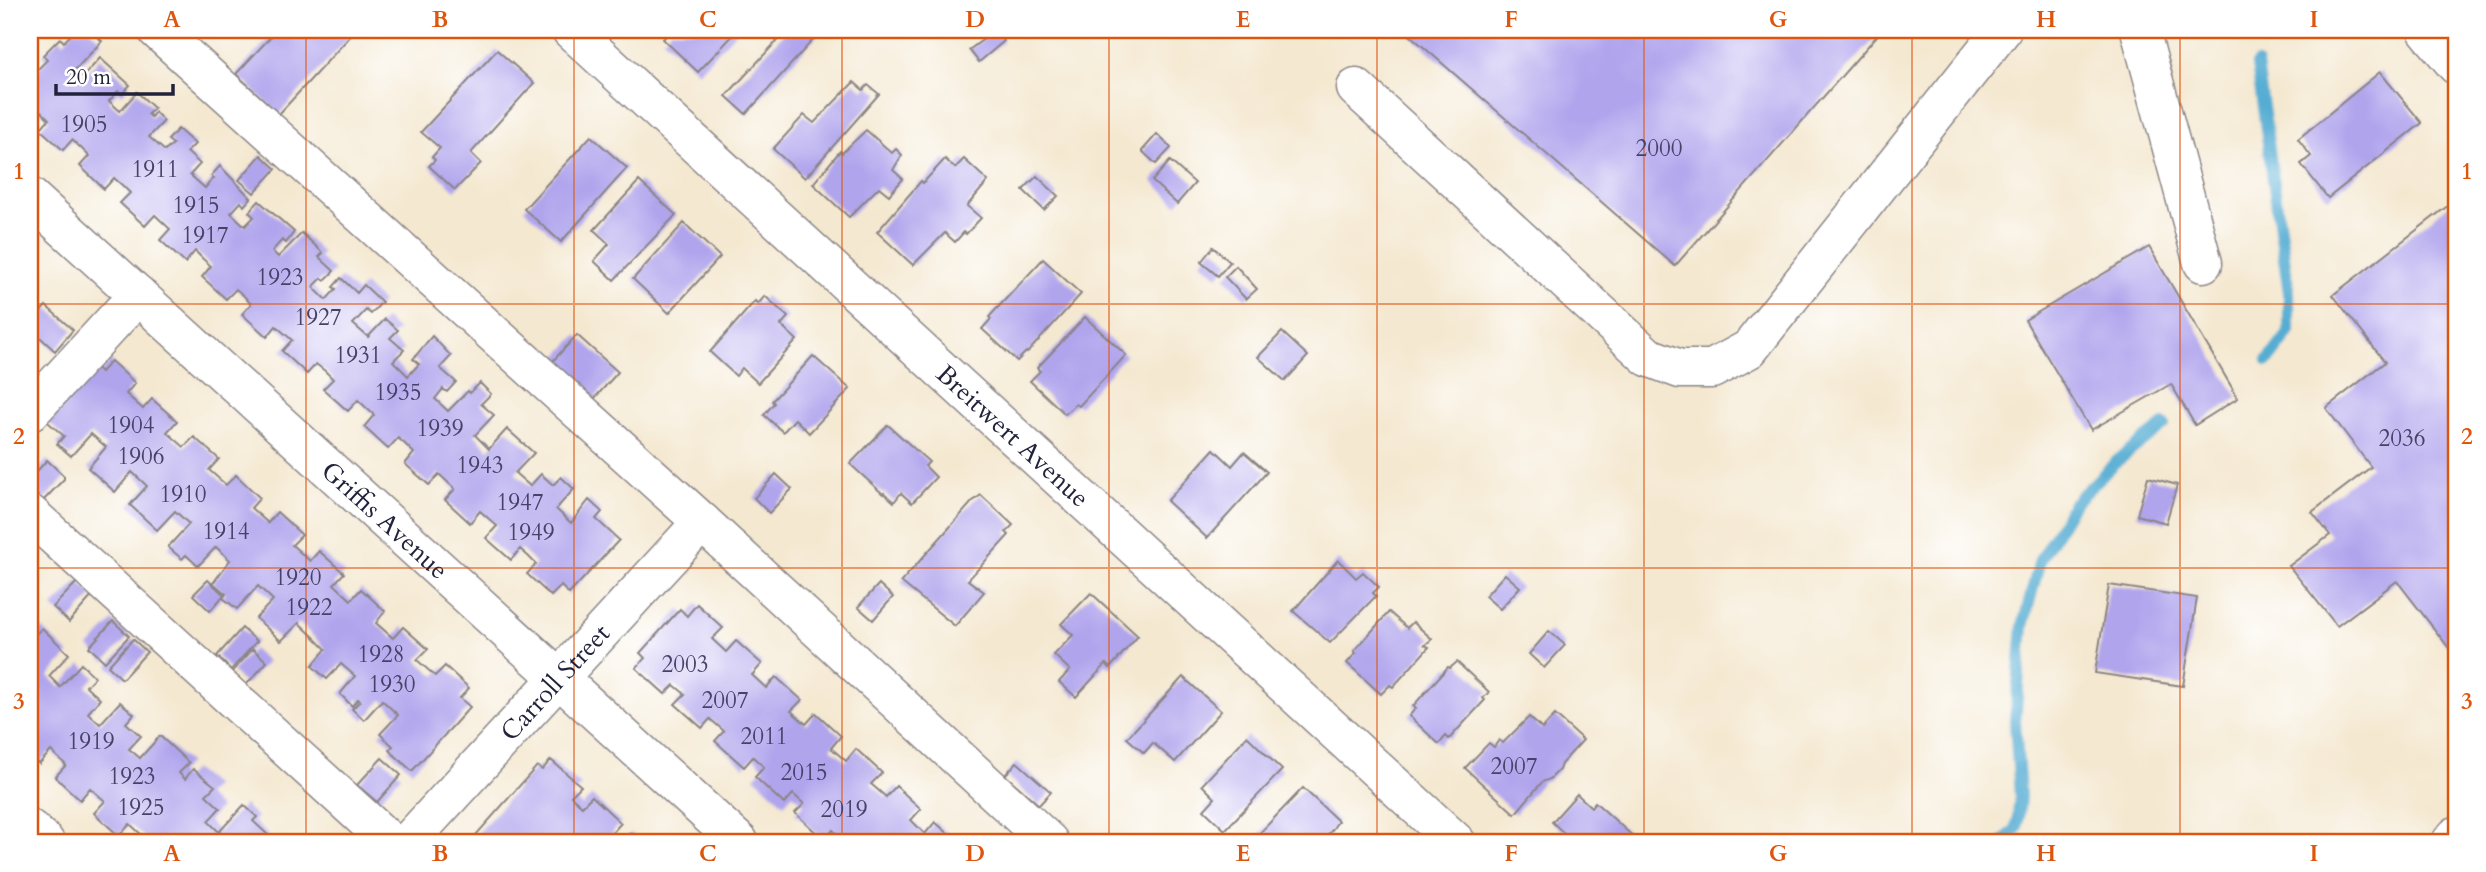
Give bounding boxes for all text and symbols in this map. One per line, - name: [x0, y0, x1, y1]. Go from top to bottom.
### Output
- text: A: [163, 4, 181, 35]
- text: B: [432, 4, 448, 35]
- text: C: [699, 4, 717, 35]
- text: D: [965, 4, 985, 35]
- text: E: [1236, 4, 1250, 35]
- text: F: [1504, 4, 1518, 35]
- text: G: [1769, 4, 1788, 35]
- text: H: [2036, 4, 2056, 35]
- text: I: [2310, 4, 2318, 35]
- scale bar: [56, 52, 173, 96]
- text: 20 m: [66, 63, 111, 92]
- house number: 1905: [60, 109, 108, 140]
- house number: 2000: [1635, 133, 1683, 164]
- house number: 1911: [131, 154, 179, 185]
- text: 1: [13, 156, 25, 187]
- text: 1: [2461, 156, 2473, 187]
- house number: 1915: [172, 190, 220, 221]
- house number: 1917: [181, 220, 229, 251]
- house number: 1923: [256, 262, 304, 293]
- house number: 1927: [294, 302, 342, 333]
- house number: 1931: [334, 340, 382, 371]
- street label: Breitwert Avenue: [929, 356, 1097, 515]
- house number: 1935: [374, 377, 422, 408]
- house number: 1904: [107, 410, 155, 441]
- house number: 1939: [416, 413, 464, 444]
- text: 2: [13, 421, 25, 452]
- text: 2: [2461, 421, 2473, 452]
- house number: 2036: [2378, 423, 2426, 454]
- house number: 1906: [117, 441, 165, 472]
- house number: 1943: [456, 450, 504, 481]
- street label: Griffis Avenue: [314, 453, 456, 587]
- house number: 1910: [159, 479, 207, 510]
- house number: 1947: [496, 487, 544, 518]
- house number: 1914: [202, 516, 250, 547]
- house number: 1949: [507, 517, 555, 548]
- house number: 1920: [274, 562, 322, 593]
- house number: 1922: [285, 592, 333, 623]
- street label: Carroll Street: [492, 616, 617, 748]
- house number: 1928: [357, 639, 405, 670]
- house number: 2003: [661, 649, 709, 680]
- house number: 1930: [368, 669, 416, 700]
- house number: 2007: [701, 685, 749, 716]
- text: 3: [13, 686, 25, 717]
- text: 3: [2461, 686, 2473, 717]
- house number: 2011: [740, 721, 788, 752]
- house number: 1919: [67, 726, 115, 757]
- house number: 2007: [1490, 751, 1538, 782]
- house number: 2015: [780, 757, 828, 788]
- house number: 1923: [108, 761, 156, 792]
- house number: 1925: [117, 792, 165, 823]
- house number: 2019: [820, 794, 868, 825]
- text: A: [163, 838, 181, 869]
- text: B: [432, 838, 448, 869]
- text: C: [699, 838, 717, 869]
- text: D: [965, 838, 985, 869]
- text: E: [1236, 838, 1250, 869]
- text: F: [1504, 838, 1518, 869]
- text: G: [1769, 838, 1788, 869]
- text: H: [2036, 838, 2056, 869]
- text: I: [2310, 838, 2318, 869]

